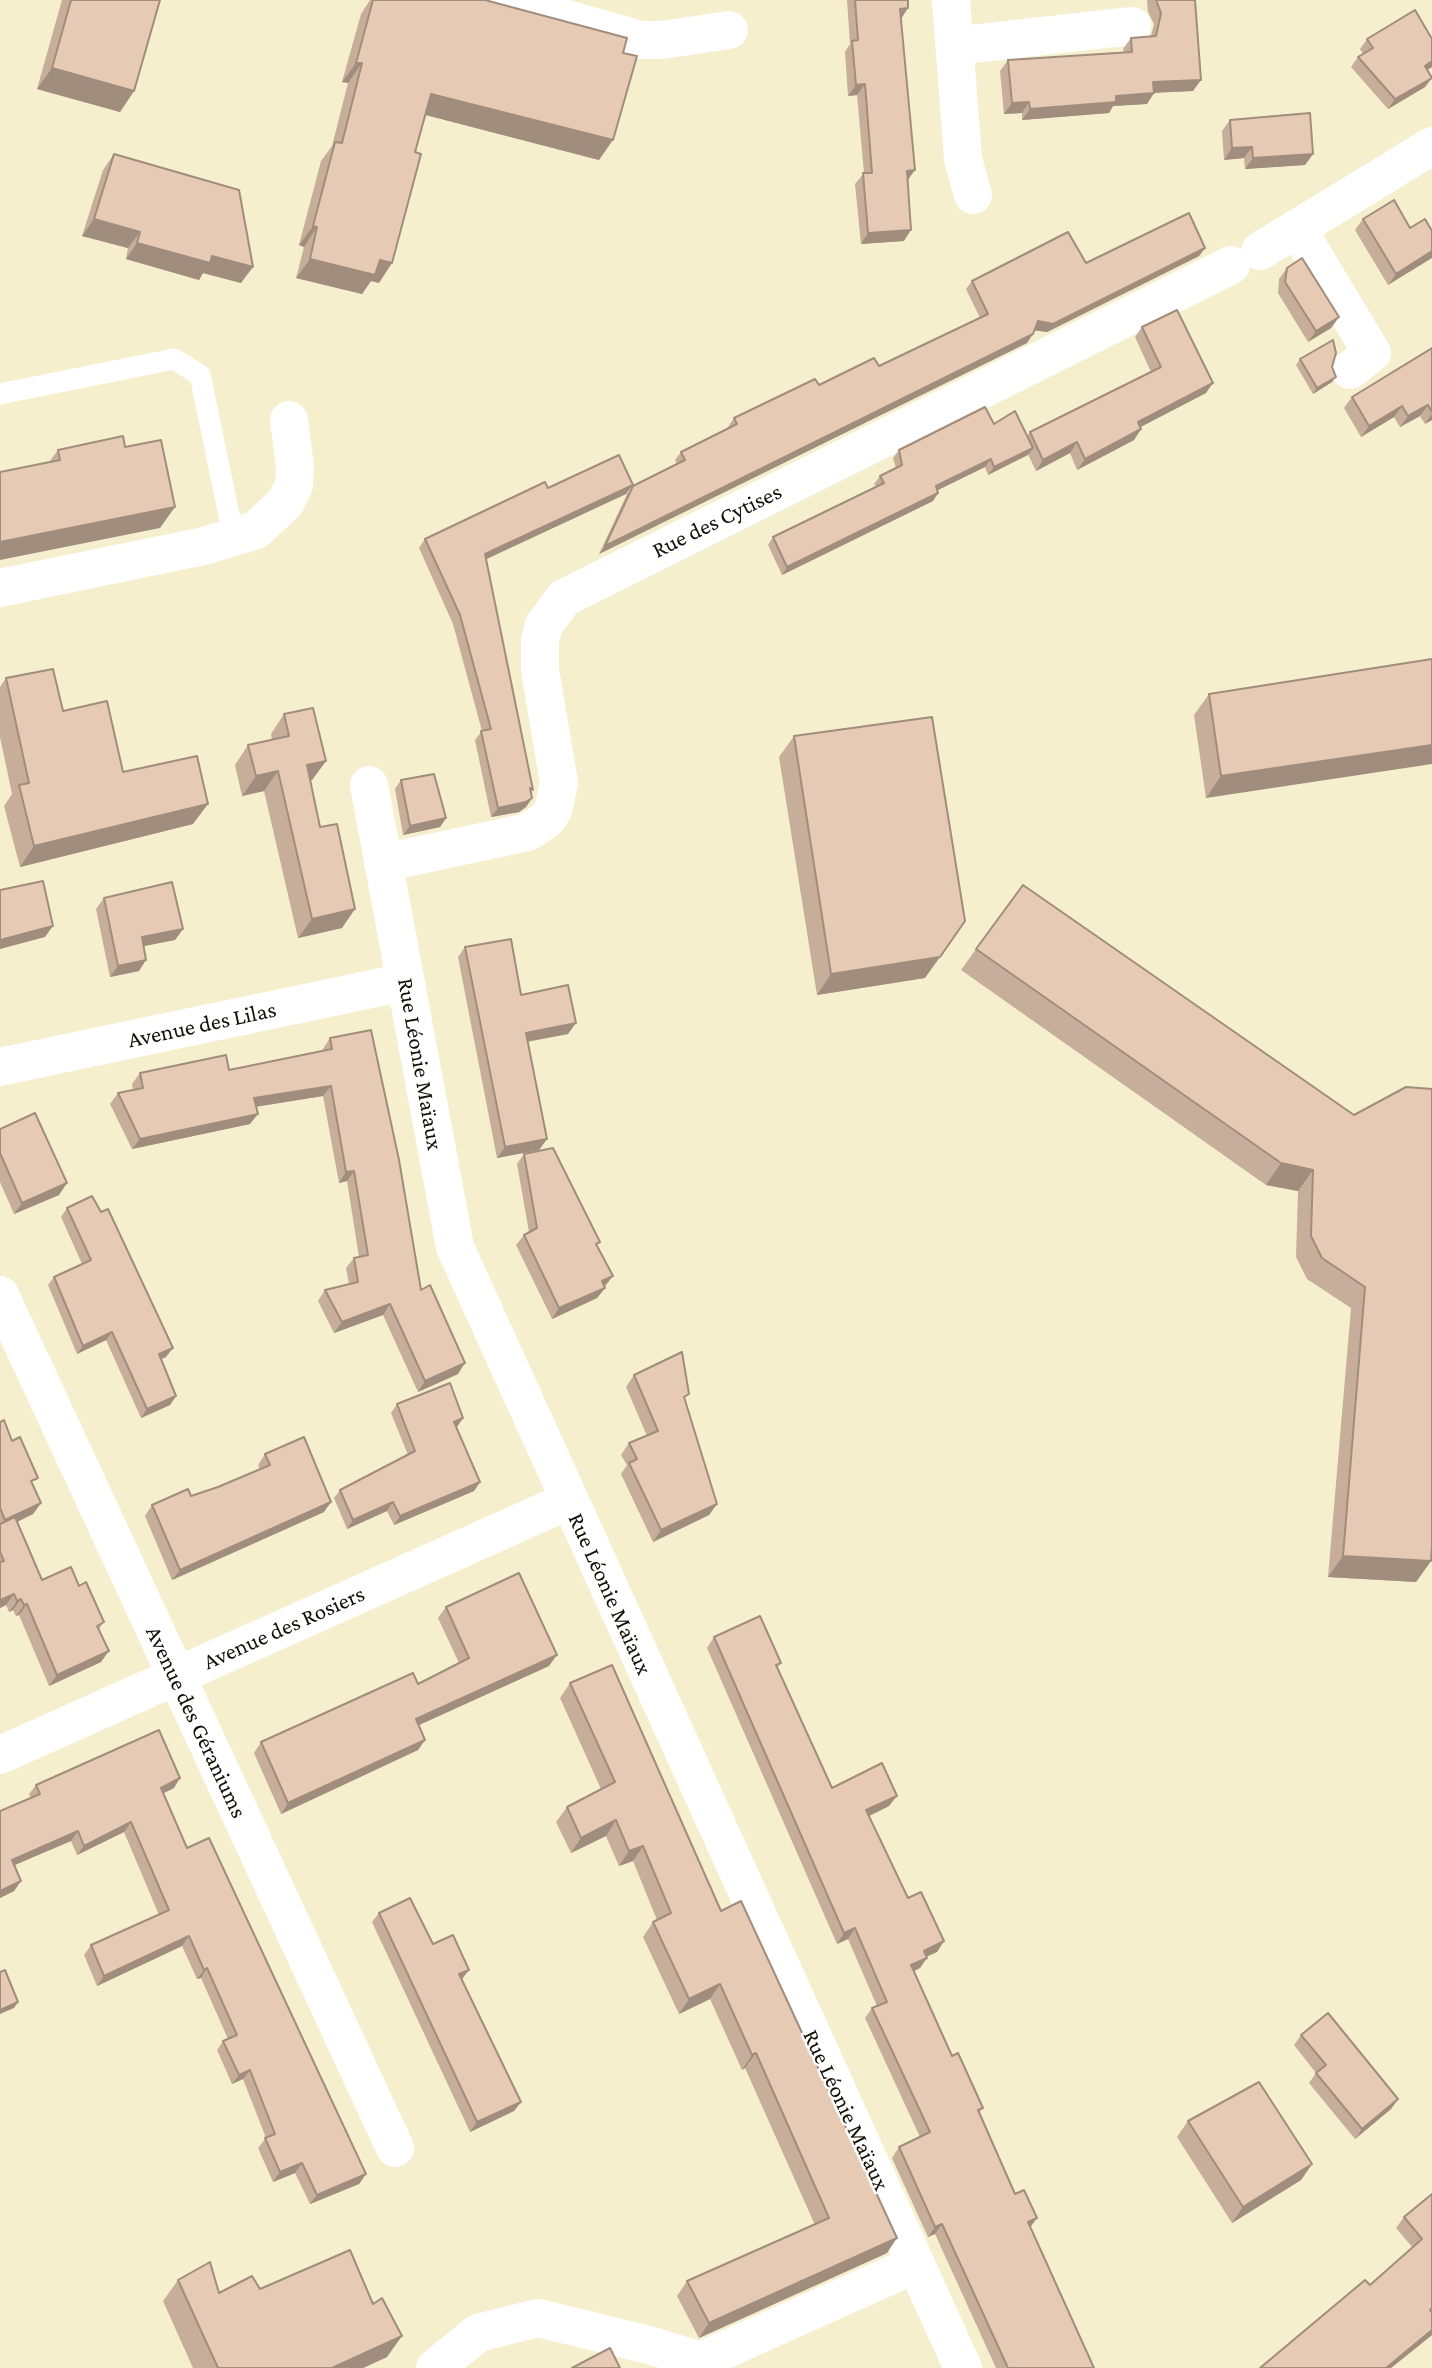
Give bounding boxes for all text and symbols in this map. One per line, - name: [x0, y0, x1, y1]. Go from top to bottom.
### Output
- street label: Rue des Cytises: [648, 478, 786, 564]
- street label: Rue Léonie Maïaux: [391, 976, 449, 1152]
- street label: Avenue des Lilas: [125, 996, 279, 1054]
- street label: Rue Léonie Maïaux: [562, 1509, 658, 1679]
- street label: Avenue des Rosiers: [199, 1580, 369, 1676]
- street label: Avenue des Géraniums: [139, 1622, 253, 1822]
- street label: Rue Léonie Maïaux: [797, 2025, 895, 2195]

